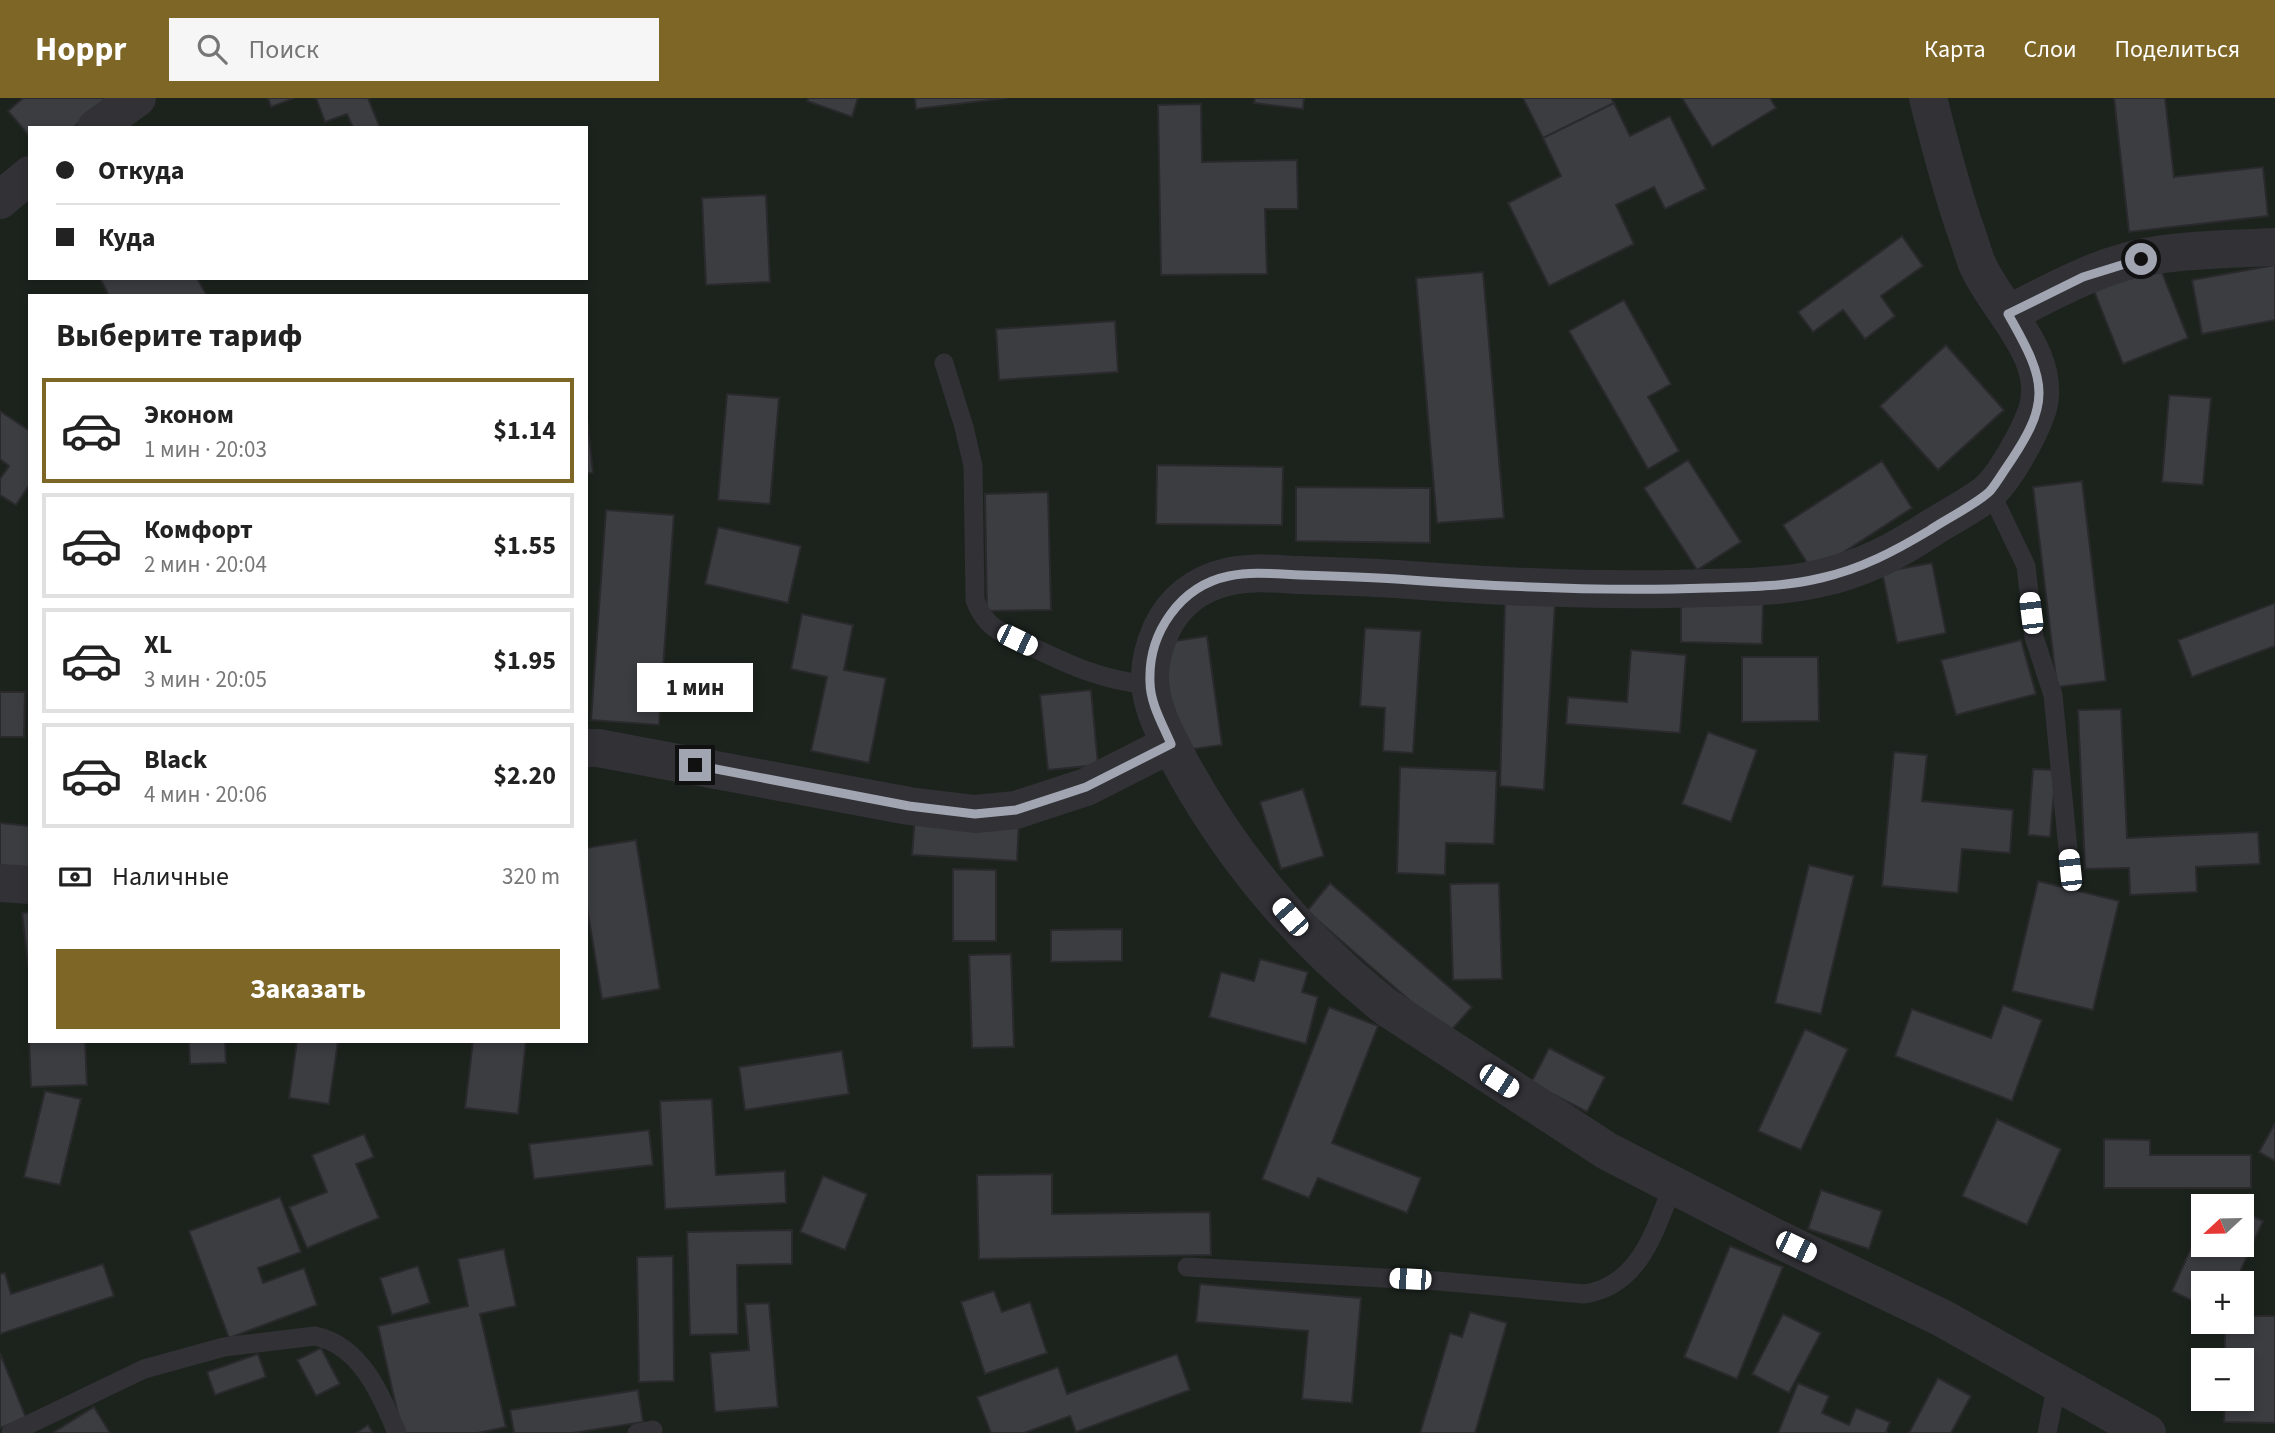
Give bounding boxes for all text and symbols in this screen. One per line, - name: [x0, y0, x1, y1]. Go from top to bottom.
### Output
- search box: [169, 18, 659, 81]
- text: Hoppr: [35, 26, 127, 73]
- icon: search: [193, 30, 231, 68]
- text: Поиск: [249, 31, 319, 68]
- text: Карта: [1924, 32, 1986, 67]
- text: Слои: [2024, 32, 2077, 67]
- text: Поделиться: [2115, 32, 2240, 67]
- text: Откуда: [98, 152, 185, 189]
- text: Куда: [98, 219, 156, 256]
- route start: [2125, 243, 2157, 275]
- text: Выберите тариф: [56, 313, 303, 359]
- text: Эконом: [144, 396, 234, 433]
- icon: car: [60, 399, 123, 462]
- text: $1.14: [493, 412, 556, 449]
- text: 1 мин · 20:03: [144, 433, 267, 466]
- text: Комфорт: [144, 511, 253, 548]
- icon: car: [60, 514, 123, 577]
- text: $1.55: [493, 527, 556, 564]
- text: 2 мин · 20:04: [144, 548, 267, 581]
- car: [2019, 591, 2044, 635]
- car: [994, 621, 1041, 659]
- text: XL: [144, 626, 172, 663]
- icon: car: [60, 629, 123, 692]
- text: $1.95: [493, 642, 556, 679]
- text: 3 мин · 20:05: [144, 663, 267, 696]
- callout: 1 мин: [637, 664, 753, 712]
- text: 1 мин: [666, 671, 724, 704]
- text: Black: [144, 741, 207, 778]
- icon: car: [60, 744, 123, 807]
- route end: [679, 749, 711, 781]
- text: $2.20: [493, 757, 556, 794]
- text: 4 мин · 20:06: [144, 778, 267, 811]
- car: [2058, 848, 2083, 892]
- icon: cash: [56, 858, 94, 896]
- text: Наличные: [112, 858, 229, 895]
- text: 320 m: [502, 860, 560, 893]
- car: [1269, 894, 1312, 940]
- button: Заказать: [56, 949, 560, 1029]
- car: [1476, 1061, 1523, 1101]
- north arrow: [2191, 1194, 2254, 1256]
- map controls: [2191, 1194, 2254, 1411]
- car: [1773, 1228, 1820, 1266]
- car: [1389, 1267, 1432, 1291]
- button: +: [2191, 1271, 2254, 1334]
- button: −: [2191, 1348, 2254, 1411]

